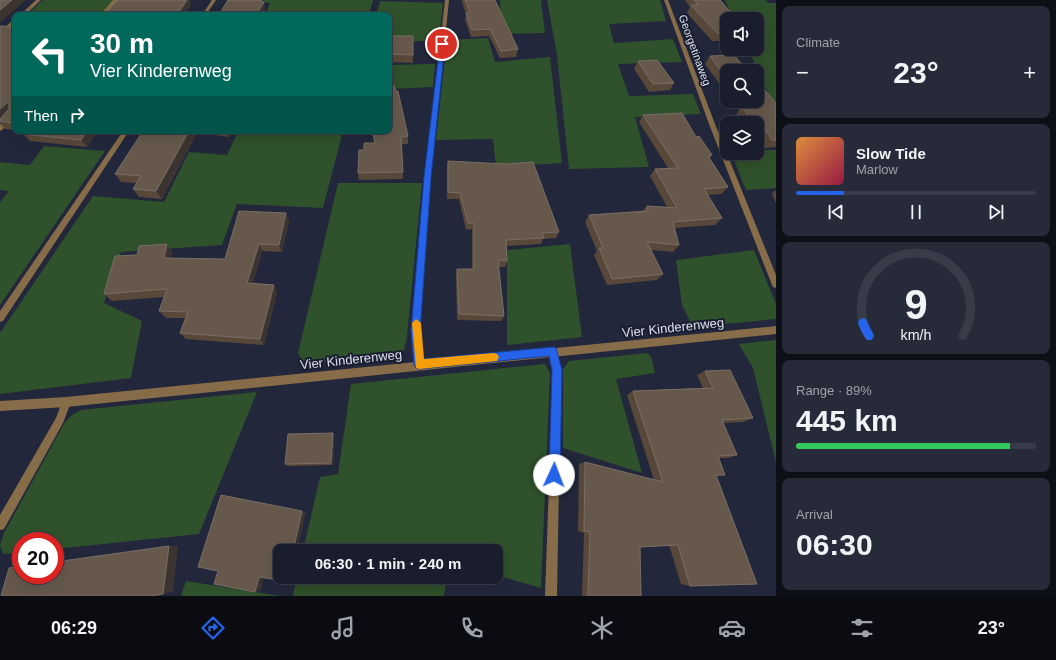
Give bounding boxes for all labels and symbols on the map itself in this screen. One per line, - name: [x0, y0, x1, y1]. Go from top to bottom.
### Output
- street label: Georgetinaweg: [677, 13, 713, 87]
- pin: [425, 27, 459, 61]
- street label: Vier Kinderenweg: [621, 315, 725, 340]
- street label: Vier Kinderenweg: [299, 347, 403, 372]
- position arrow: [533, 454, 575, 496]
- speed limit sign: 20: [12, 532, 64, 584]

